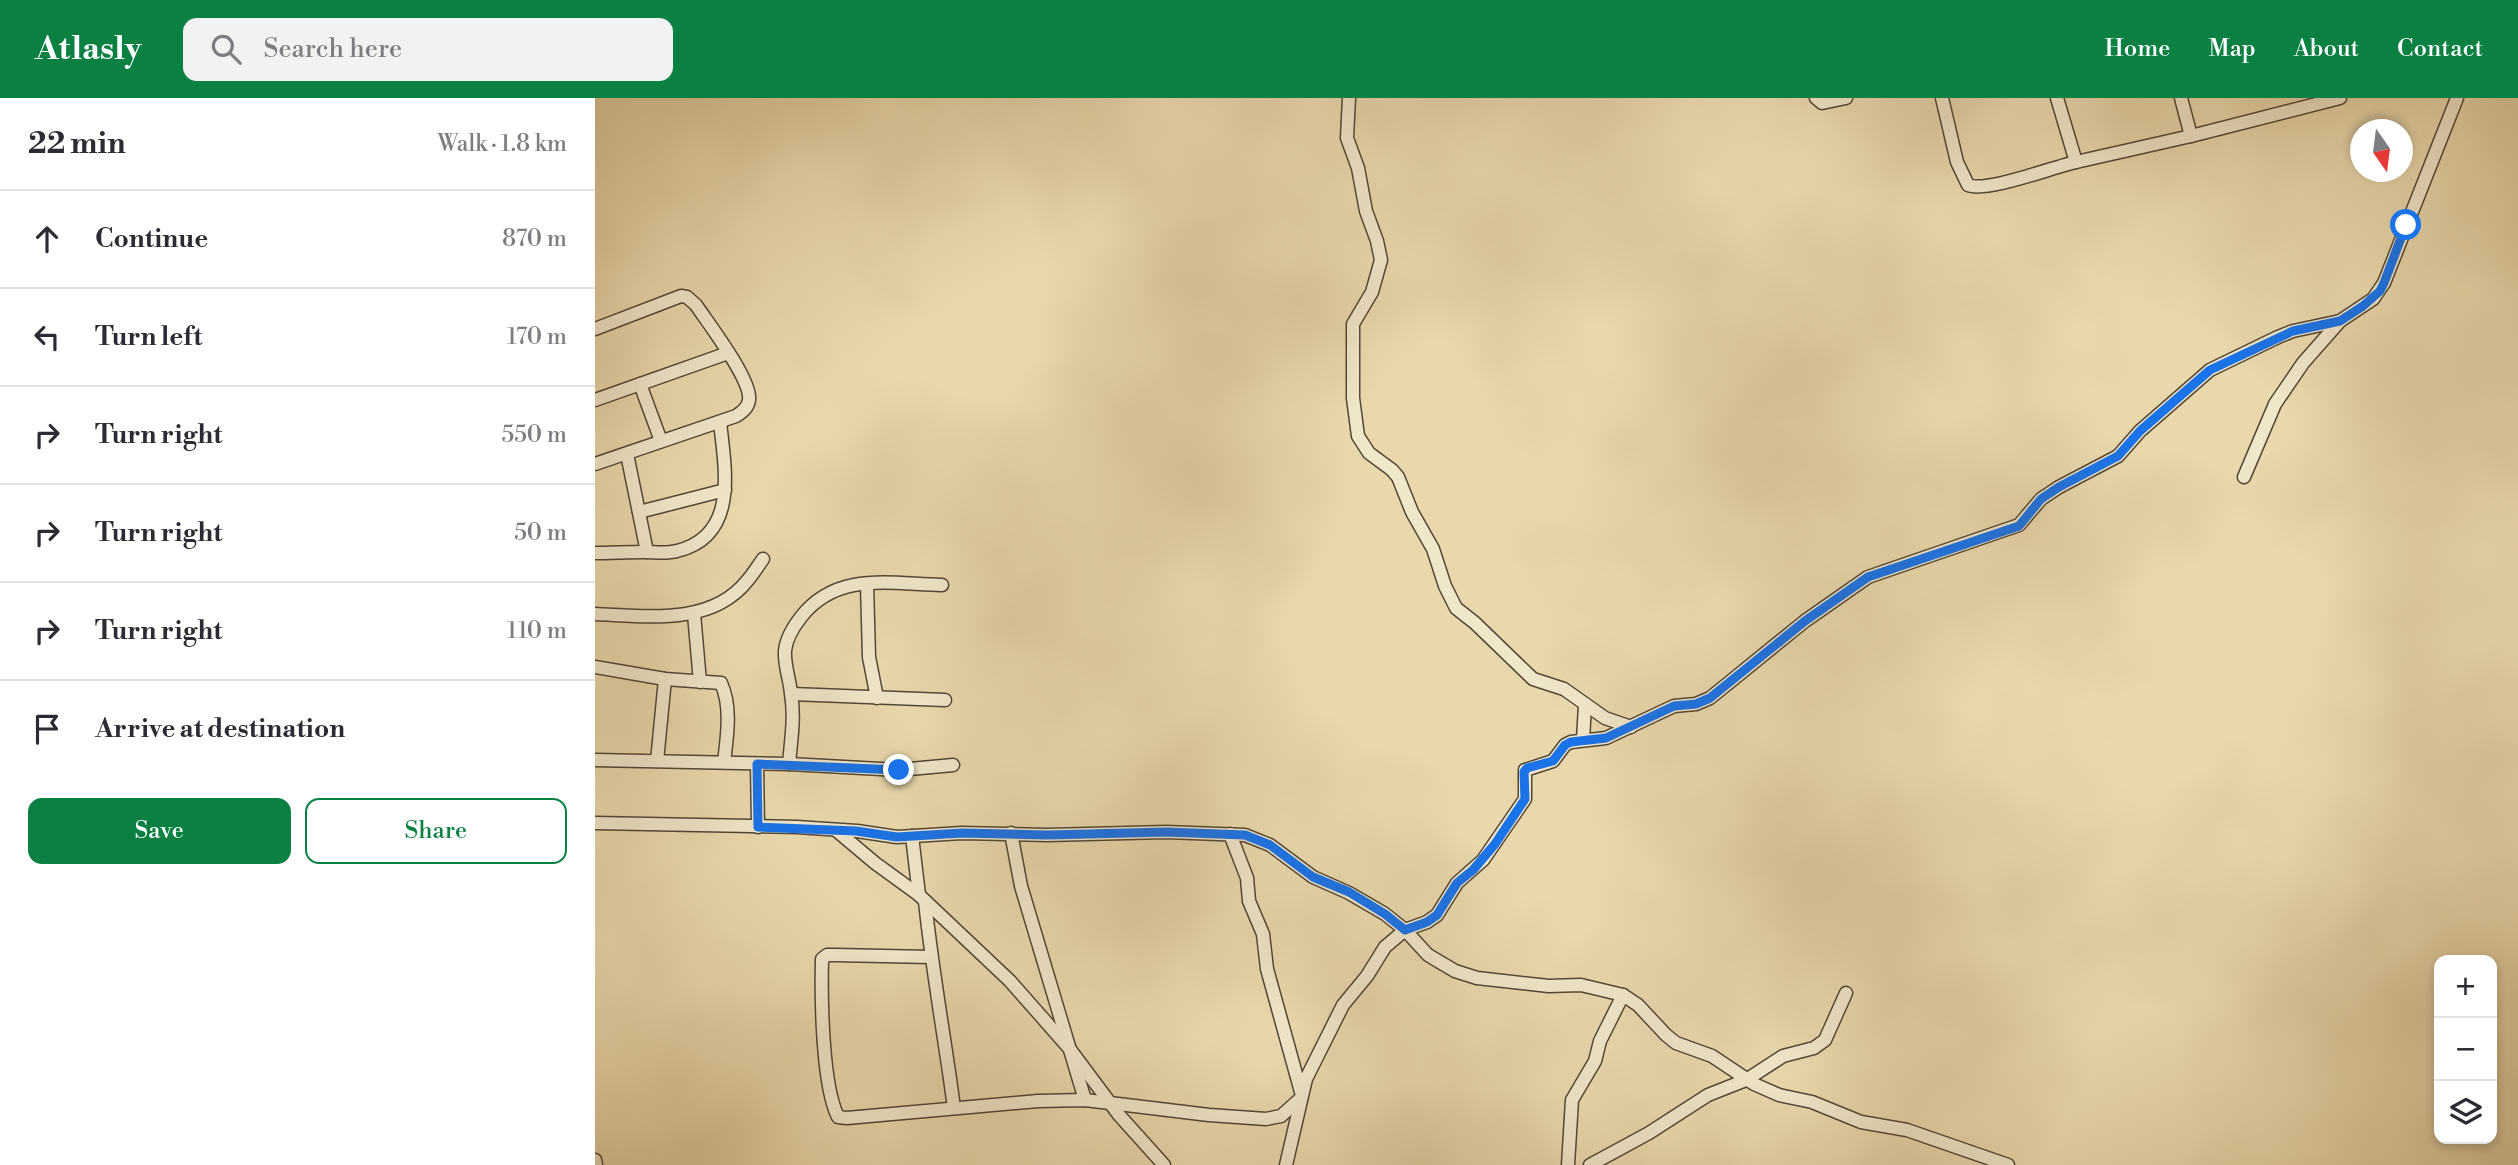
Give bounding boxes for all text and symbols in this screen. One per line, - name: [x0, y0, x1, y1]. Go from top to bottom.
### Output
- search box: [183, 18, 673, 81]
- text: Atlasly: [35, 29, 141, 70]
- icon: search: [207, 30, 245, 68]
- text: Search here: [263, 33, 402, 65]
- text: Home: [2105, 34, 2170, 64]
- text: Map: [2208, 34, 2256, 64]
- text: About: [2294, 34, 2359, 64]
- text: Contact: [2397, 34, 2483, 64]
- north arrow: [2350, 119, 2413, 182]
- text: 22 min: [28, 125, 126, 163]
- text: Walk · 1.8 km: [437, 130, 567, 158]
- route start: [2390, 209, 2421, 240]
- icon: ahead: [28, 220, 66, 258]
- text: Continue: [95, 223, 208, 255]
- text: 870 m: [502, 225, 567, 253]
- icon: left: [28, 318, 66, 356]
- text: Turn left: [95, 321, 203, 353]
- text: 170 m: [507, 323, 567, 351]
- icon: right: [28, 416, 66, 454]
- text: Turn right: [95, 419, 223, 451]
- text: 550 m: [502, 421, 567, 449]
- icon: right: [28, 514, 66, 552]
- text: Turn right: [95, 517, 223, 549]
- text: 50 m: [514, 519, 567, 547]
- icon: right: [28, 612, 66, 650]
- text: Turn right: [95, 615, 223, 647]
- text: 110 m: [507, 617, 567, 645]
- icon: arrive: [28, 710, 66, 748]
- text: Arrive at destination: [95, 713, 345, 745]
- route end: [883, 754, 914, 785]
- button: Save: [28, 798, 291, 864]
- button: Share: [305, 798, 567, 864]
- map controls: [2434, 955, 2497, 1144]
- button: +: [2434, 955, 2497, 1018]
- button: −: [2434, 1018, 2497, 1081]
- button: layers: [2434, 1081, 2497, 1144]

